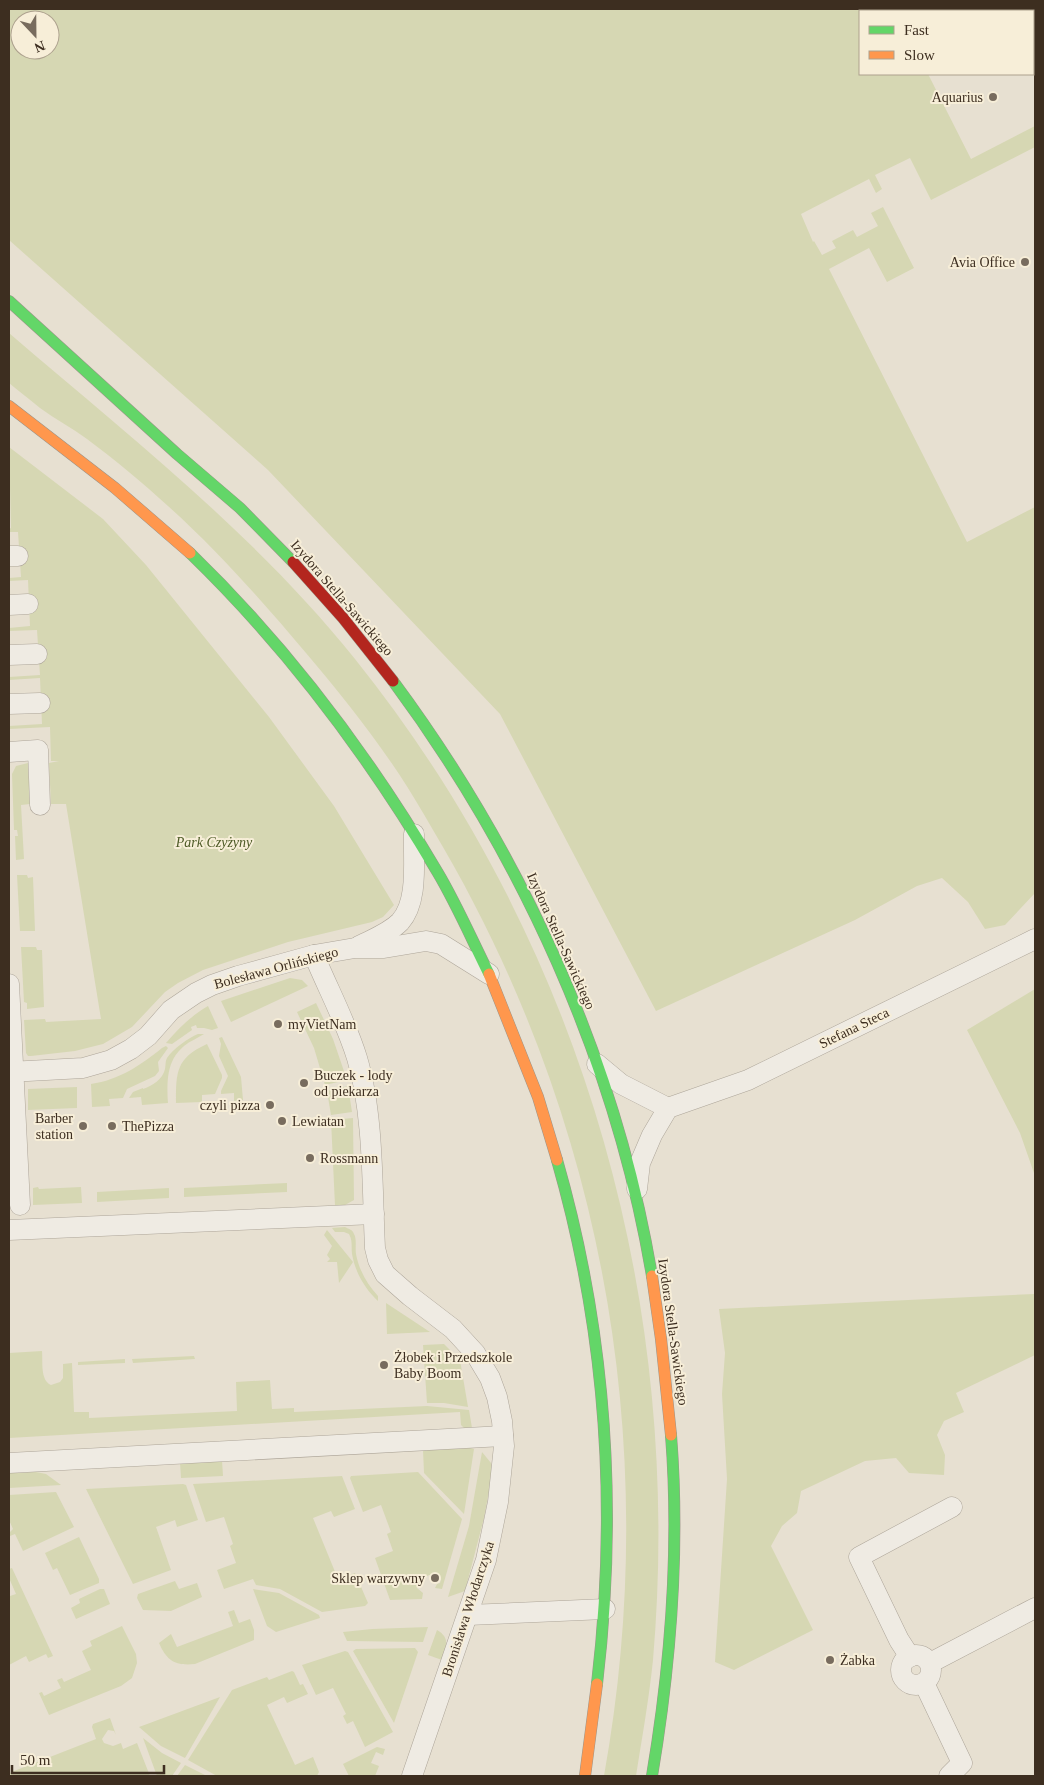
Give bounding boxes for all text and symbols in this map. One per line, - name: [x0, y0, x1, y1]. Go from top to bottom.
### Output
- north arrow: [10, 10, 60, 60]
- legend: [859, 10, 1034, 75]
- text: Fast: [904, 22, 930, 38]
- text: N: [32, 38, 47, 55]
- text: Slow: [904, 47, 935, 63]
- place label: Aquarius: [932, 90, 983, 105]
- marker: Aquarius: [987, 91, 999, 103]
- place label: Avia Office: [950, 255, 1015, 270]
- marker: Avia Office: [1019, 256, 1031, 268]
- street label: Izydora Stella-Sawickiego: [288, 537, 396, 659]
- park label: Park Czyżyny: [175, 835, 253, 850]
- street label: Izydora Stella-Sawickiego: [524, 870, 598, 1012]
- street label: Bolesława Orlińskiego: [212, 944, 340, 992]
- street label: Stefana Steca: [817, 1004, 892, 1051]
- place label: myVietNam: [288, 1017, 356, 1032]
- marker: myVietNam: [272, 1018, 284, 1030]
- place label: Buczek - lody od piekarza: [314, 1068, 393, 1099]
- marker: Buczek - lody od piekarza: [298, 1077, 310, 1089]
- place label: czyli pizza: [200, 1098, 261, 1113]
- marker: czyli pizza: [264, 1099, 276, 1111]
- place label: Barber station: [35, 1111, 73, 1142]
- place label: Lewiatan: [292, 1114, 344, 1129]
- marker: Lewiatan: [276, 1115, 288, 1127]
- place label: ThePizza: [122, 1119, 175, 1134]
- marker: Barber station: [77, 1120, 89, 1132]
- marker: ThePizza: [106, 1120, 118, 1132]
- place label: Rossmann: [320, 1151, 378, 1166]
- marker: Rossmann: [304, 1152, 316, 1164]
- street label: Izydora Stella-Sawickiego: [655, 1258, 691, 1406]
- place label: Żłobek i Przedszkole Baby Boom: [394, 1350, 512, 1381]
- marker: Żłobek i Przedszkole Baby Boom: [378, 1359, 390, 1371]
- street label: Bronisława Włodarczyka: [439, 1539, 497, 1679]
- place label: Sklep warzywny: [331, 1571, 425, 1586]
- marker: Sklep warzywny: [429, 1572, 441, 1584]
- place label: Żabka: [840, 1653, 876, 1668]
- marker: Żabka: [824, 1654, 836, 1666]
- scale bar: [12, 1742, 165, 1774]
- text: 50 m: [20, 1752, 51, 1768]

